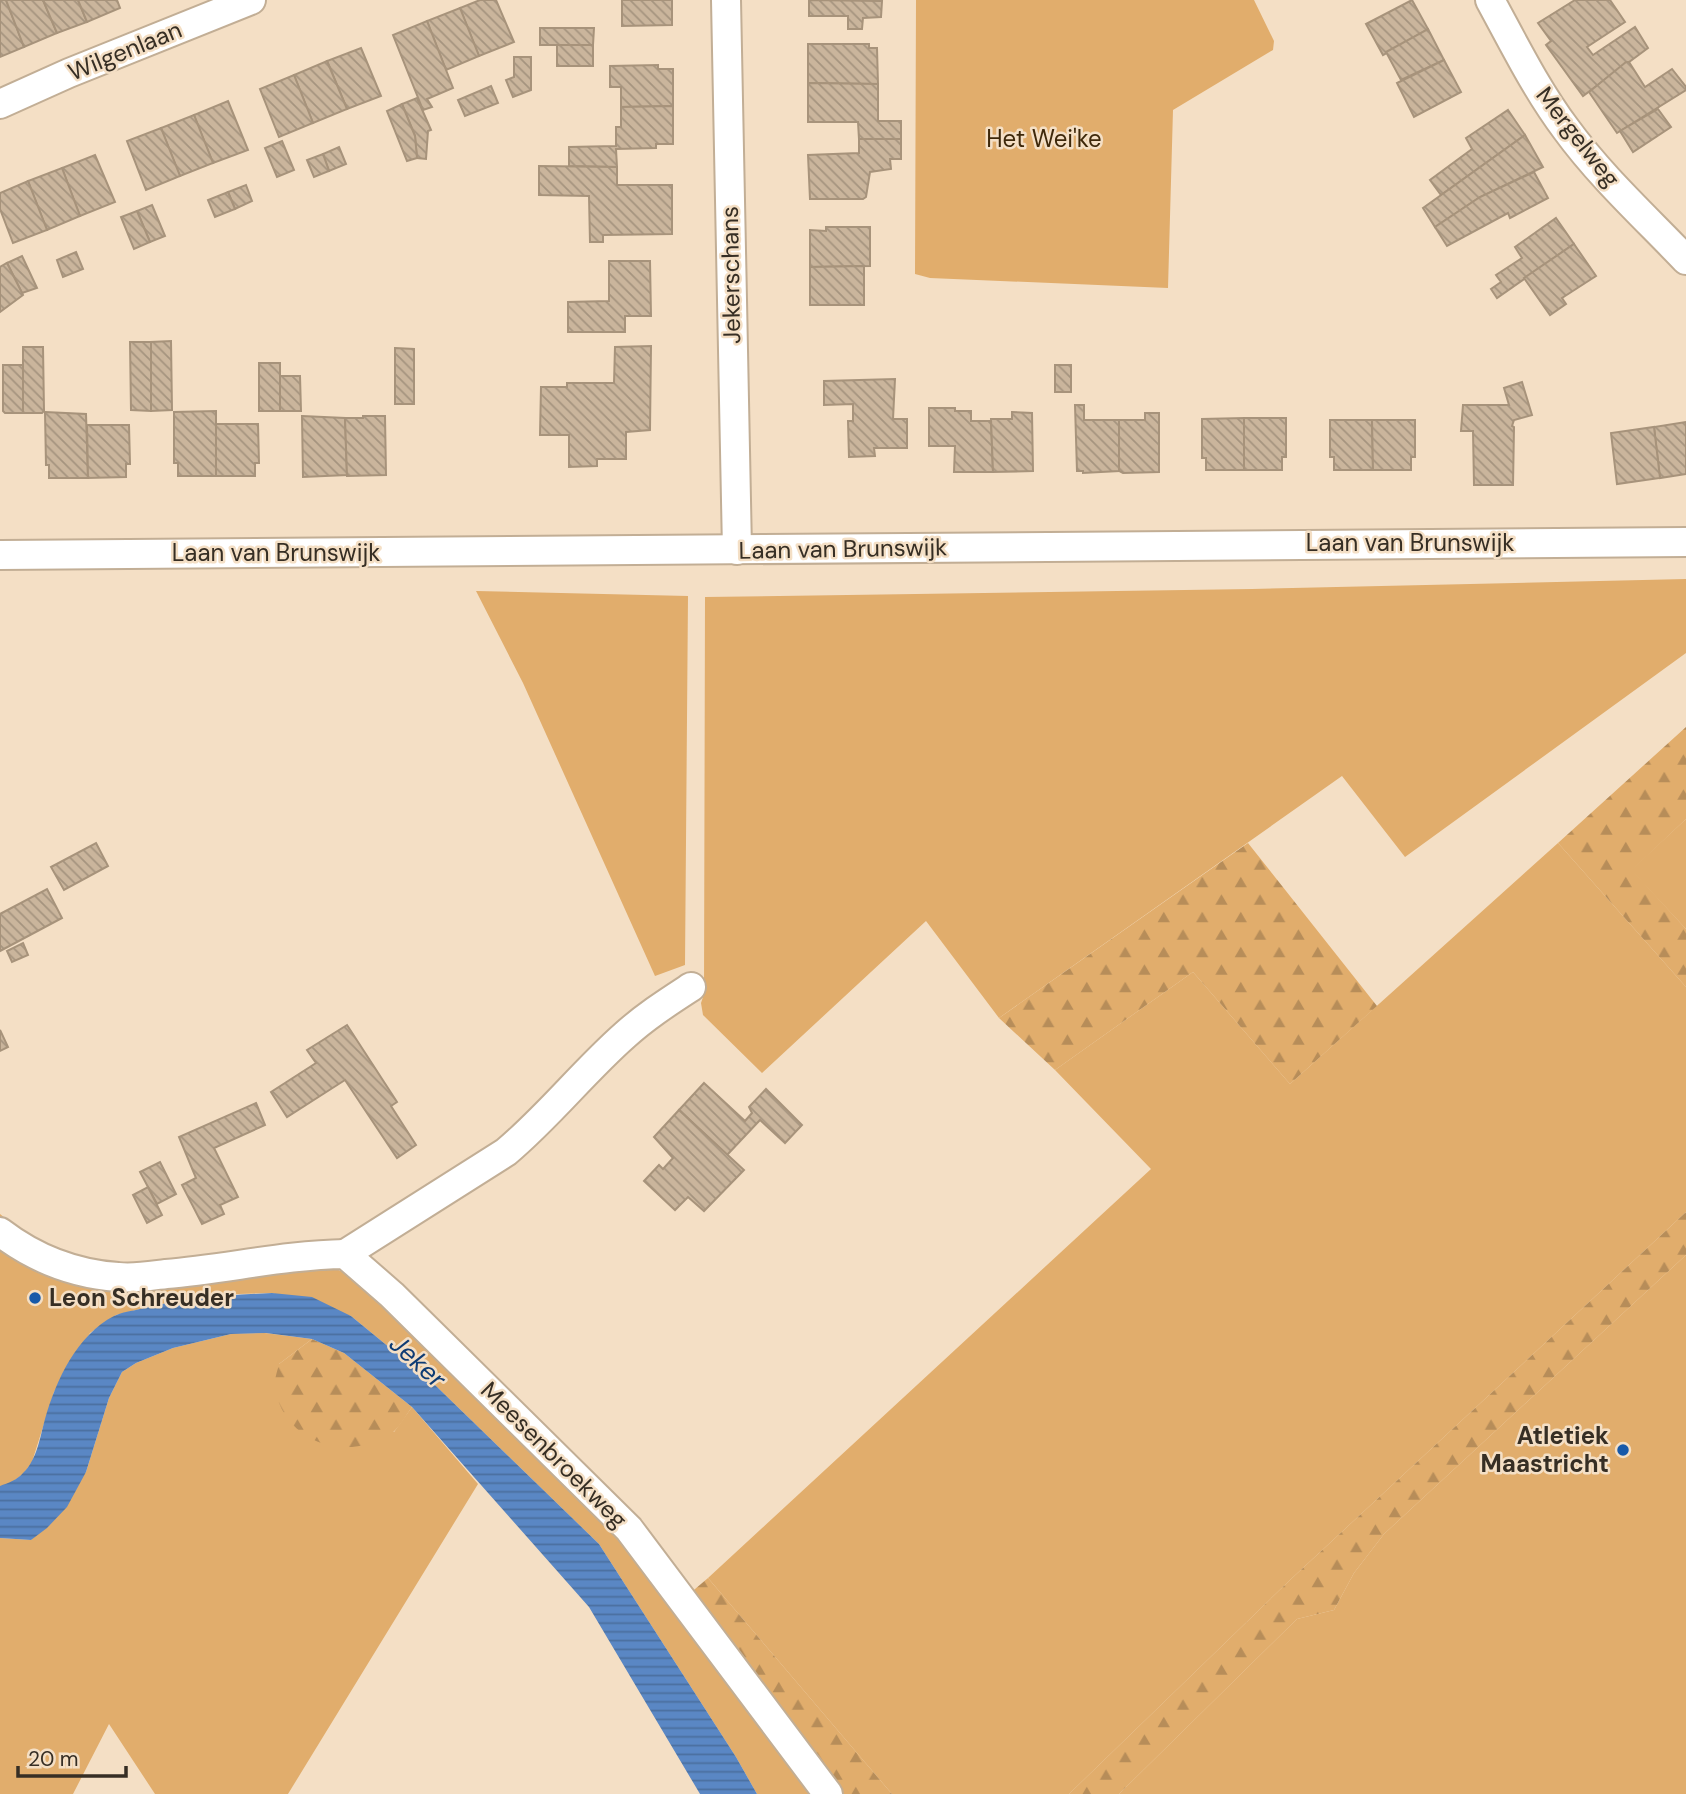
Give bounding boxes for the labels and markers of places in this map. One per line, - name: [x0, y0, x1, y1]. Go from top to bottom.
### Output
- place label: Leon Schreuder: [49, 1282, 234, 1313]
- marker: Leon Schreuder: [27, 1290, 43, 1306]
- place label: Atletiek Maastricht: [1481, 1420, 1609, 1479]
- marker: Atletiek Maastricht: [1615, 1442, 1631, 1458]

